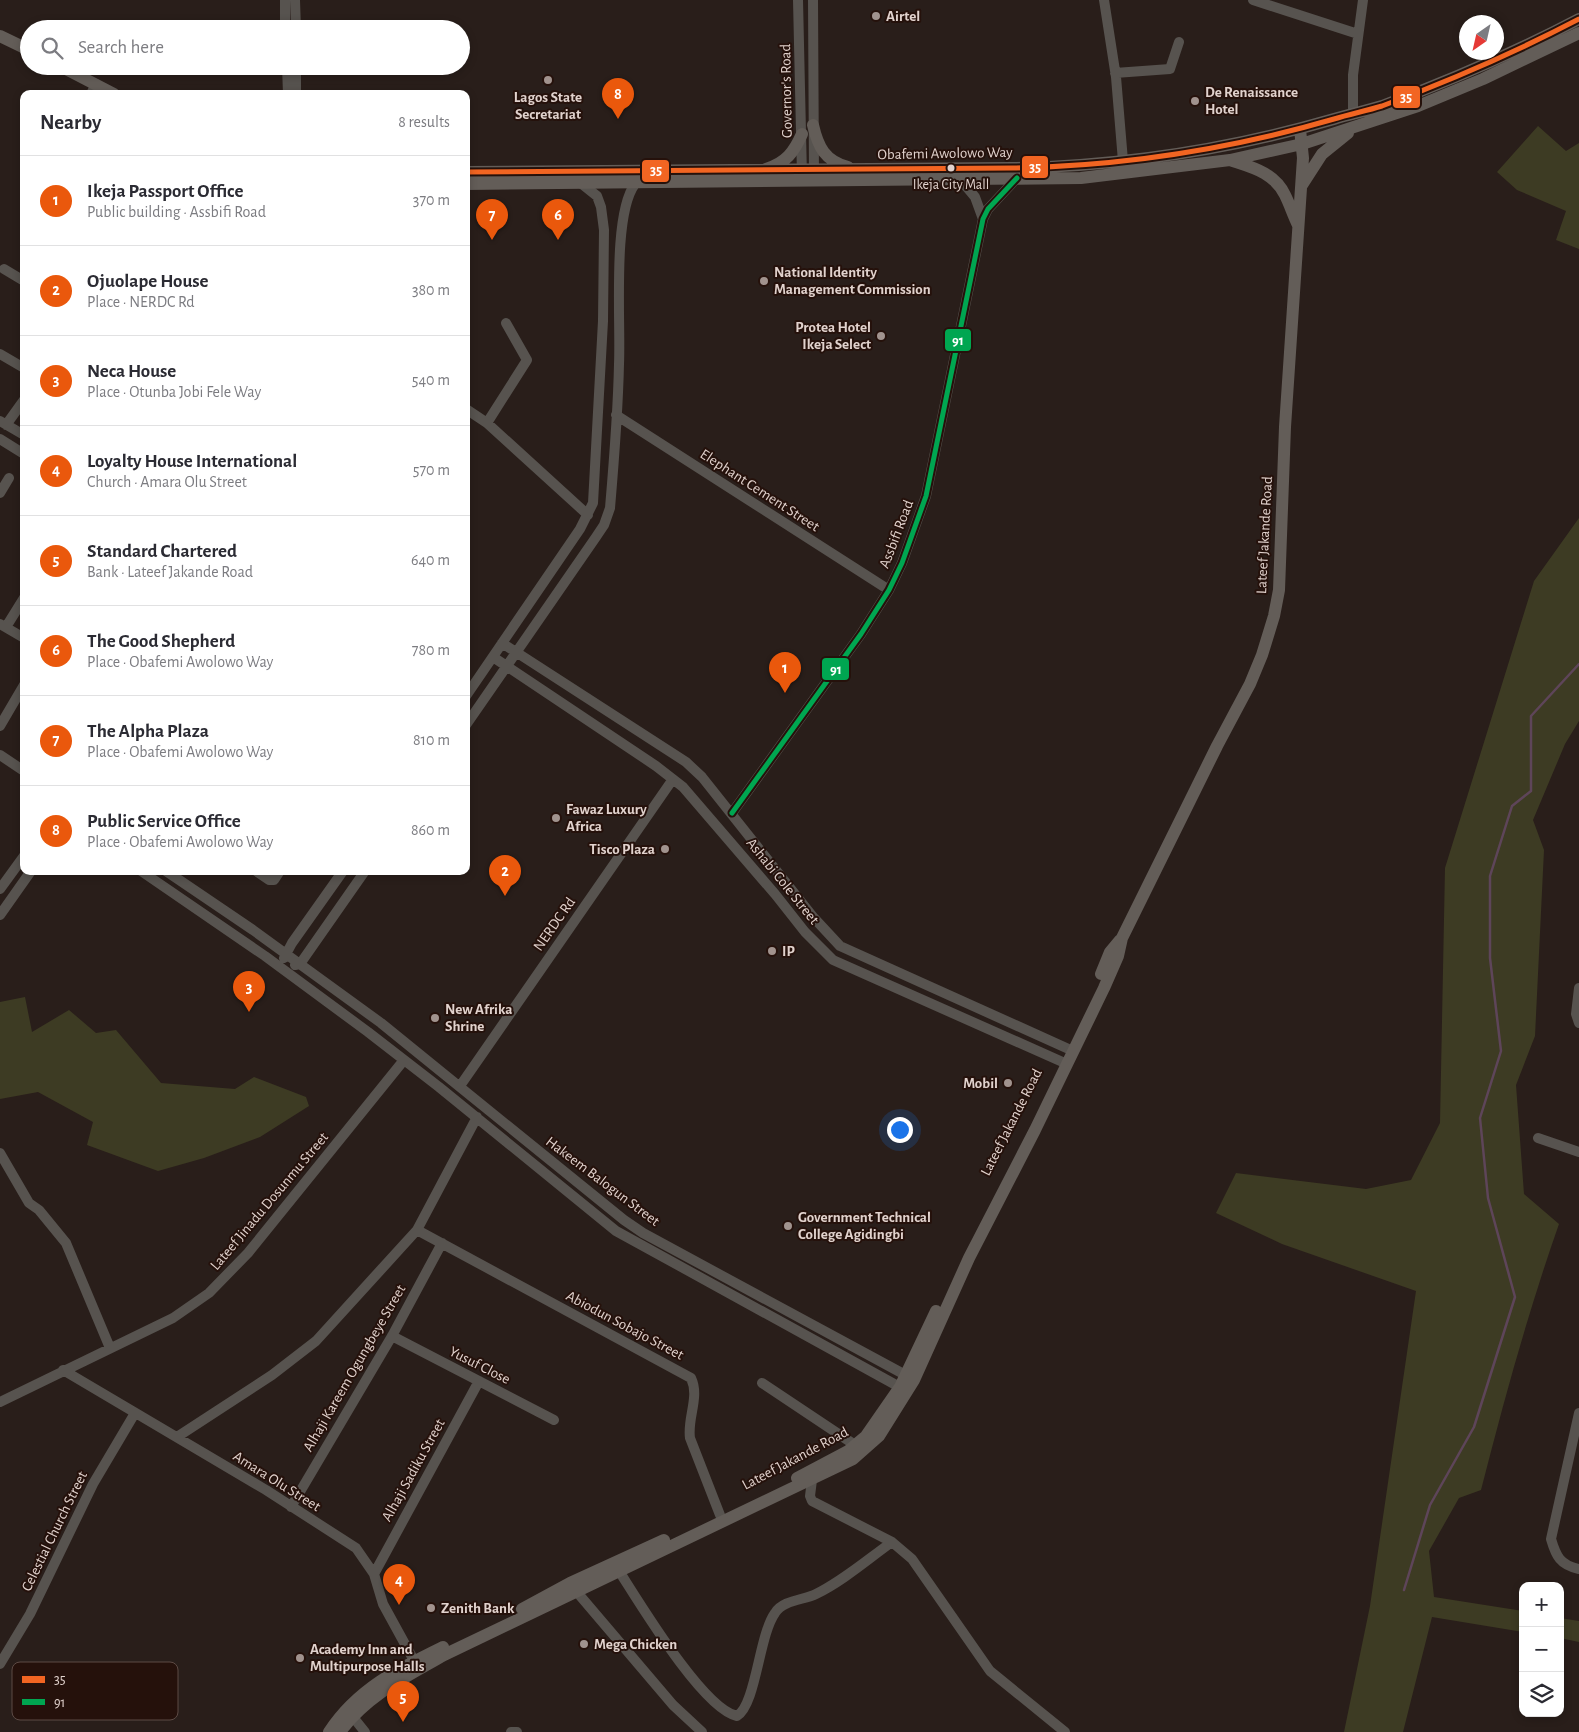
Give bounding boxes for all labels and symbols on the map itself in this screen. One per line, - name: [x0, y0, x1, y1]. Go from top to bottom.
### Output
- place label: Airtel: [886, 9, 920, 24]
- marker: Airtel: [870, 10, 882, 22]
- north arrow: [1459, 15, 1504, 60]
- street label: Governor's Road: [778, 44, 795, 138]
- marker: Lagos State Secretariat: [542, 74, 554, 86]
- pin: 8: [602, 78, 634, 119]
- place label: De Renaissance Hotel: [1205, 85, 1298, 117]
- line badge: 35: [1392, 85, 1421, 109]
- place label: Lagos State Secretariat: [514, 90, 582, 122]
- text: 35: [1400, 91, 1412, 105]
- marker: De Renaissance Hotel: [1189, 95, 1201, 107]
- street label: Obafemi Awolowo Way: [877, 145, 1013, 162]
- line badge: 35: [1021, 155, 1049, 179]
- line badge: 35: [641, 159, 670, 183]
- text: 35: [1029, 161, 1041, 175]
- marker: Ikeja City Mall: [946, 163, 956, 173]
- text: 35: [650, 164, 662, 178]
- place label: Ikeja City Mall: [913, 178, 989, 192]
- pin: 7: [476, 199, 508, 240]
- pin: 6: [542, 199, 574, 240]
- place label: National Identity Management Commission: [774, 265, 931, 297]
- marker: National Identity Management Commission: [758, 275, 770, 287]
- place label: Protea Hotel Ikeja Select: [795, 320, 871, 352]
- line badge: 91: [944, 328, 972, 352]
- marker: Protea Hotel Ikeja Select: [875, 330, 887, 342]
- text: 91: [952, 334, 964, 348]
- street label: Elephant Cement Street: [697, 446, 822, 535]
- street label: Lateef Jakande Road: [1254, 476, 1275, 594]
- street label: Assbifi Road: [877, 498, 916, 570]
- pin: 1: [769, 652, 801, 693]
- line badge: 91: [821, 657, 850, 681]
- text: 91: [830, 663, 842, 677]
- place label: Fawaz Luxury Africa: [566, 802, 647, 834]
- marker: Fawaz Luxury Africa: [550, 812, 562, 824]
- street label: Ashabi Cole Street: [743, 835, 822, 927]
- place label: Tisco Plaza: [589, 842, 655, 857]
- marker: Tisco Plaza: [659, 843, 671, 855]
- pin: 2: [489, 855, 521, 896]
- street label: NERDC Rd: [531, 895, 578, 954]
- place label: IP: [782, 944, 795, 959]
- marker: IP: [766, 945, 778, 957]
- pin: 3: [233, 971, 265, 1012]
- place label: New Afrika Shrine: [445, 1002, 512, 1034]
- marker: New Afrika Shrine: [429, 1012, 441, 1024]
- street label: Lateef Jakande Road: [978, 1066, 1045, 1178]
- place label: Mobil: [963, 1076, 998, 1091]
- marker: Mobil: [1002, 1077, 1014, 1089]
- your location: [887, 1117, 913, 1143]
- street label: Lateef Jinadu Dosunmu Street: [208, 1129, 331, 1273]
- street label: Hakeem Balogun Street: [543, 1134, 663, 1229]
- place label: Government Technical College Agidingbi: [798, 1210, 931, 1242]
- marker: Government Technical College Agidingbi: [782, 1220, 794, 1232]
- street label: Alhaji Kareem Ogungbeye Street: [300, 1282, 409, 1454]
- street label: Abiodun Sobajo Street: [564, 1288, 686, 1363]
- street label: Yusuf Close: [447, 1344, 513, 1387]
- street label: Alhaji Sadiku Street: [379, 1416, 448, 1524]
- street label: Lateef Jakande Road: [740, 1424, 851, 1493]
- street label: Amara Olu Street: [230, 1449, 323, 1514]
- street label: Celestial Church Street: [19, 1469, 90, 1594]
- pin: 4: [383, 1564, 415, 1605]
- place label: Zenith Bank: [441, 1601, 515, 1616]
- marker: Zenith Bank: [425, 1602, 437, 1614]
- place label: Mega Chicken: [594, 1637, 677, 1652]
- marker: Mega Chicken: [578, 1638, 590, 1650]
- place label: Academy Inn and Multipurpose Halls: [310, 1642, 425, 1674]
- marker: Academy Inn and Multipurpose Halls: [294, 1652, 306, 1664]
- legend: [12, 1662, 178, 1720]
- text: 35: [54, 1673, 66, 1687]
- pin: 5: [387, 1681, 419, 1722]
- text: 91: [54, 1696, 65, 1710]

